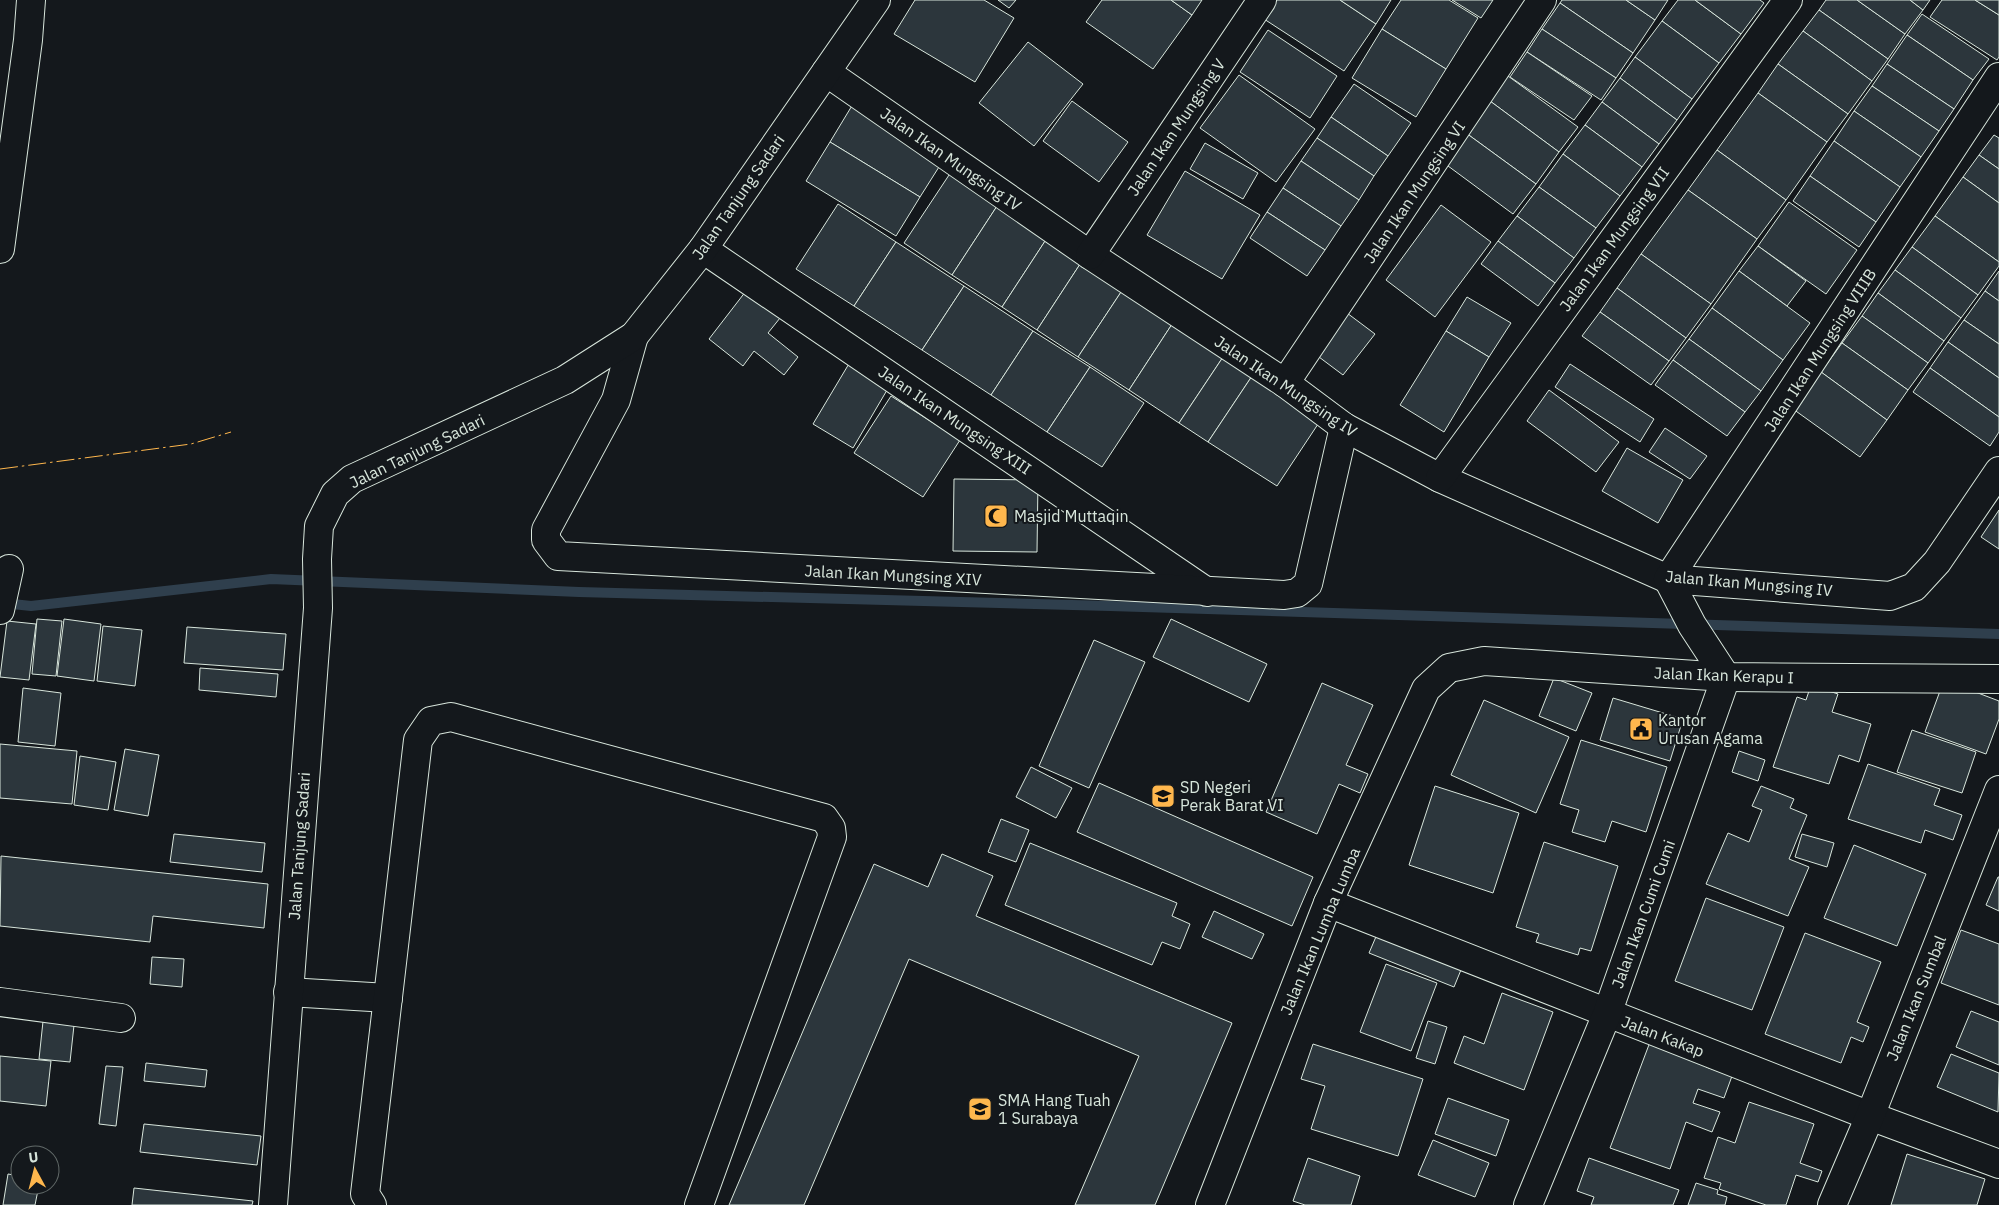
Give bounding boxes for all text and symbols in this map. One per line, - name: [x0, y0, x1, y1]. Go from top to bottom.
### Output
- street label: Jalan Ikan Mungsing V: [1123, 54, 1229, 199]
- street label: Jalan Ikan Mungsing IV: [877, 103, 1026, 215]
- street label: Jalan Ikan Mungsing VI: [1359, 117, 1469, 267]
- street label: Jalan Tanjung Sadari: [687, 131, 789, 263]
- street label: Jalan Ikan Mungsing VII: [1555, 163, 1673, 315]
- street label: Jalan Ikan Mungsing VIIIB: [1760, 265, 1880, 435]
- street label: Jalan Ikan Mungsing IV: [1211, 331, 1361, 441]
- street label: Jalan Ikan Mungsing XIII: [875, 361, 1035, 479]
- street label: Jalan Tanjung Sadari: [346, 410, 488, 492]
- mosque icon: Masjid Muttaqin: [983, 503, 1009, 529]
- place label: Masjid Muttaqin: [1014, 506, 1128, 526]
- street label: Jalan Ikan Mungsing XIV: [804, 560, 982, 590]
- street label: Jalan Ikan Mungsing IV: [1665, 566, 1834, 600]
- street label: Jalan Ikan Kerapu I: [1654, 663, 1794, 687]
- place label: Kantor Urusan Agama: [1658, 710, 1763, 748]
- public building icon: Kantor Urusan Agama: [1628, 716, 1654, 742]
- street label: Jalan Tanjung Sadari: [284, 771, 314, 921]
- place label: SD Negeri Perak Barat VI: [1180, 777, 1284, 815]
- school or university icon: SD Negeri Perak Barat VI: [1150, 783, 1176, 809]
- street label: Jalan Ikan Cumi Cumi: [1607, 837, 1679, 991]
- street label: Jalan Ikan Lumba Lumba: [1276, 844, 1365, 1018]
- street label: Jalan Ikan Sumbal: [1882, 933, 1950, 1063]
- street label: Jalan Kakap: [1619, 1011, 1707, 1061]
- place label: SMA Hang Tuah 1 Surabaya: [998, 1090, 1111, 1128]
- school or university icon: SMA Hang Tuah 1 Surabaya: [967, 1096, 993, 1122]
- north arrow: [10, 1145, 60, 1195]
- text: U: [27, 1148, 39, 1167]

